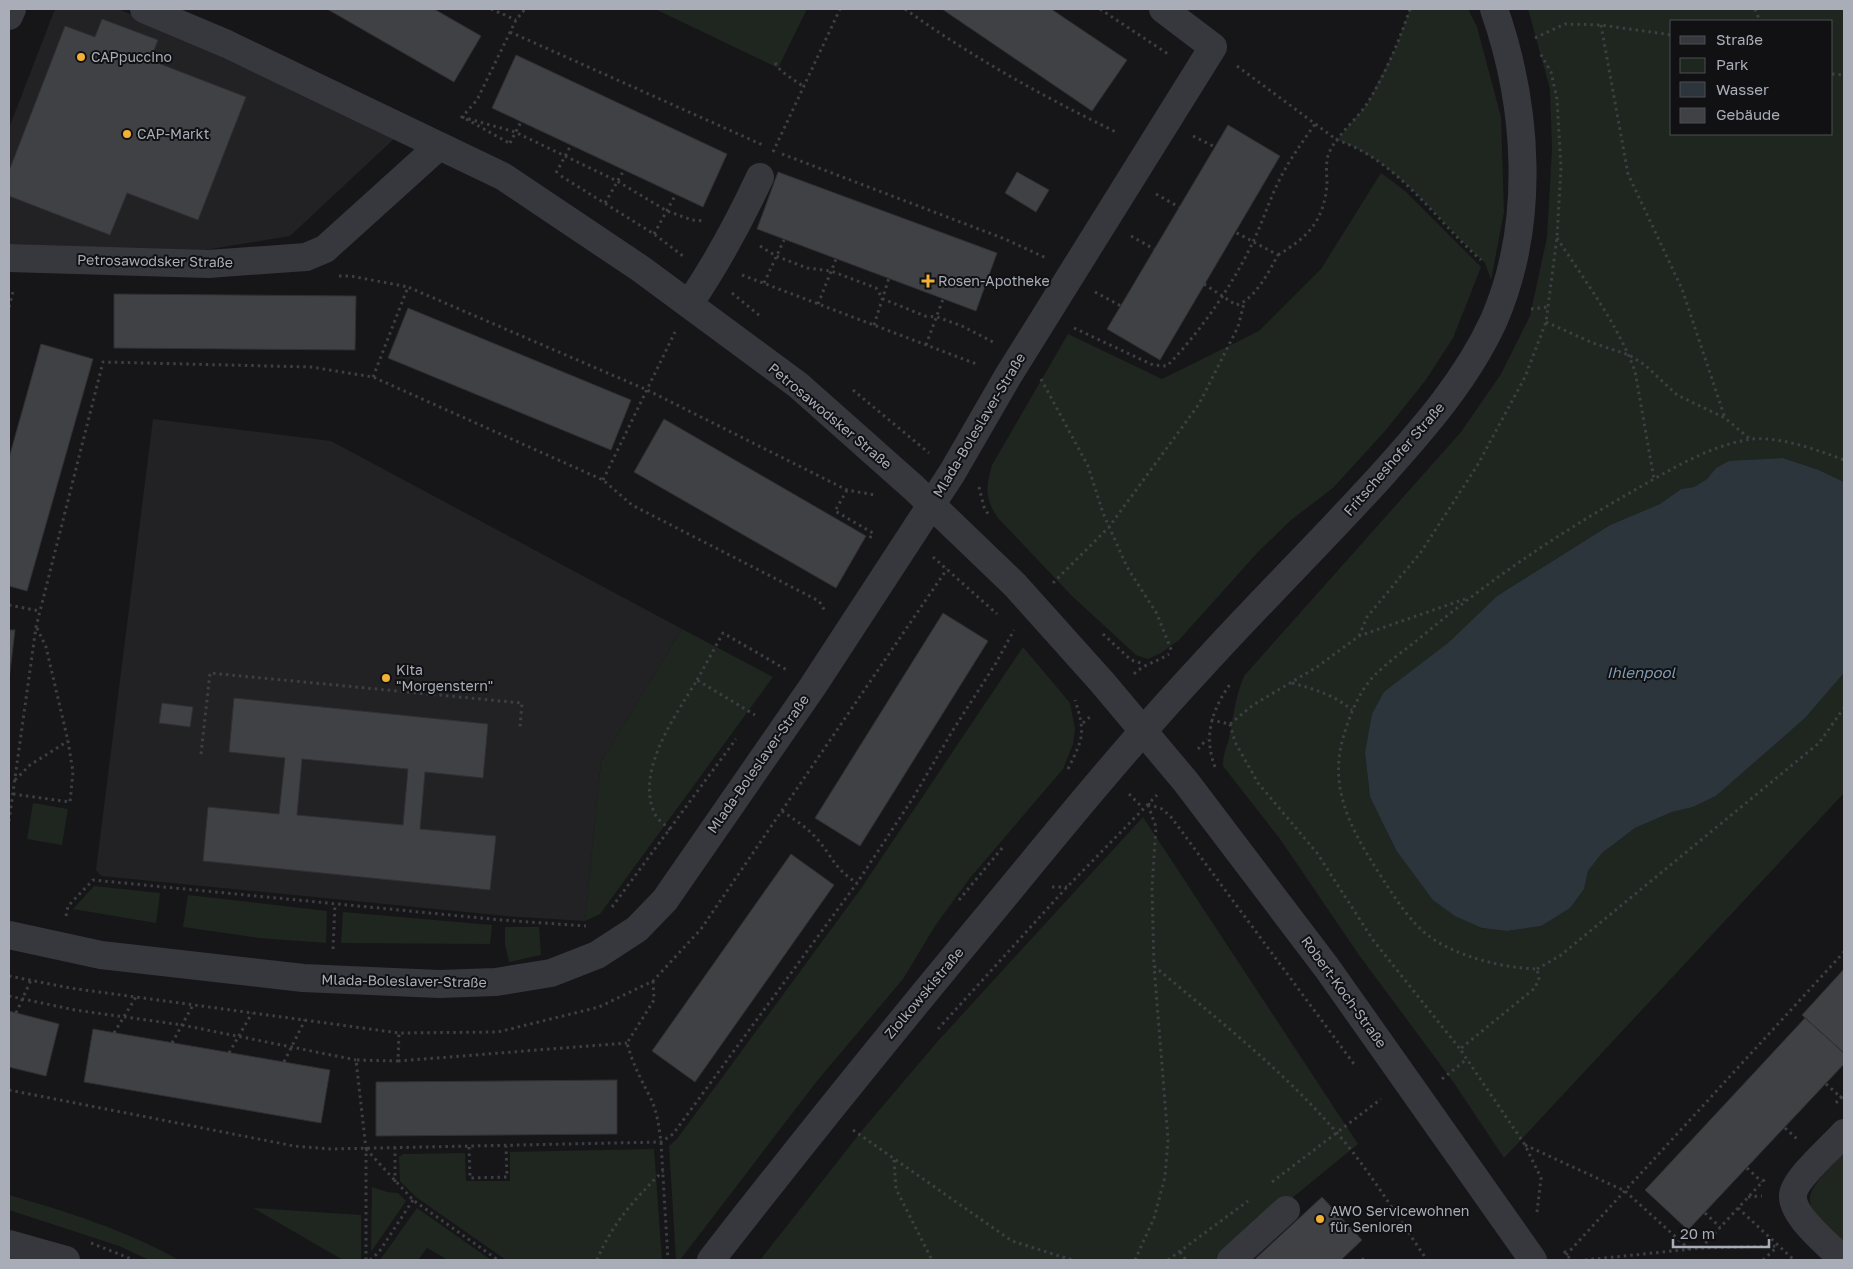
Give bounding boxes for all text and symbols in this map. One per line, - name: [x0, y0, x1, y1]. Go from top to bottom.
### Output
- legend: [1670, 20, 1833, 135]
- text: Straße: [1716, 30, 1763, 48]
- place label: CAPpuccino: [91, 48, 172, 65]
- marker: CAPpuccino: [75, 51, 87, 63]
- text: Park: [1716, 55, 1749, 73]
- text: Wasser: [1716, 80, 1769, 98]
- text: Gebäude: [1716, 105, 1780, 123]
- place label: CAP-Markt: [137, 125, 209, 142]
- marker: CAP-Markt: [121, 128, 133, 140]
- street label: Petrosawodsker Straße: [77, 251, 233, 270]
- place label: Rosen-Apotheke: [938, 272, 1050, 289]
- marker: Rosen-Apotheke: [922, 275, 934, 287]
- street label: Mlada-Boleslaver-Straße: [929, 349, 1028, 500]
- street label: Petrosawodsker Straße: [765, 359, 895, 472]
- street label: Fritscheshofer Straße: [1340, 398, 1448, 519]
- place label: Kita "Morgenstern": [396, 661, 493, 694]
- water label: Ihlenpool: [1607, 663, 1676, 681]
- marker: Kita "Morgenstern": [380, 672, 392, 684]
- street label: Mlada-Boleslaver-Straße: [703, 691, 812, 836]
- street label: Robert-Koch-Straße: [1298, 933, 1391, 1051]
- street label: Ziolkowskistraße: [881, 944, 967, 1042]
- street label: Mlada-Boleslaver-Straße: [321, 971, 487, 990]
- place label: AWO Servicewohnen für Senioren: [1330, 1202, 1469, 1235]
- marker: AWO Servicewohnen für Senioren: [1314, 1213, 1326, 1225]
- scale bar: [1673, 1216, 1769, 1248]
- text: 20 m: [1680, 1224, 1715, 1242]

